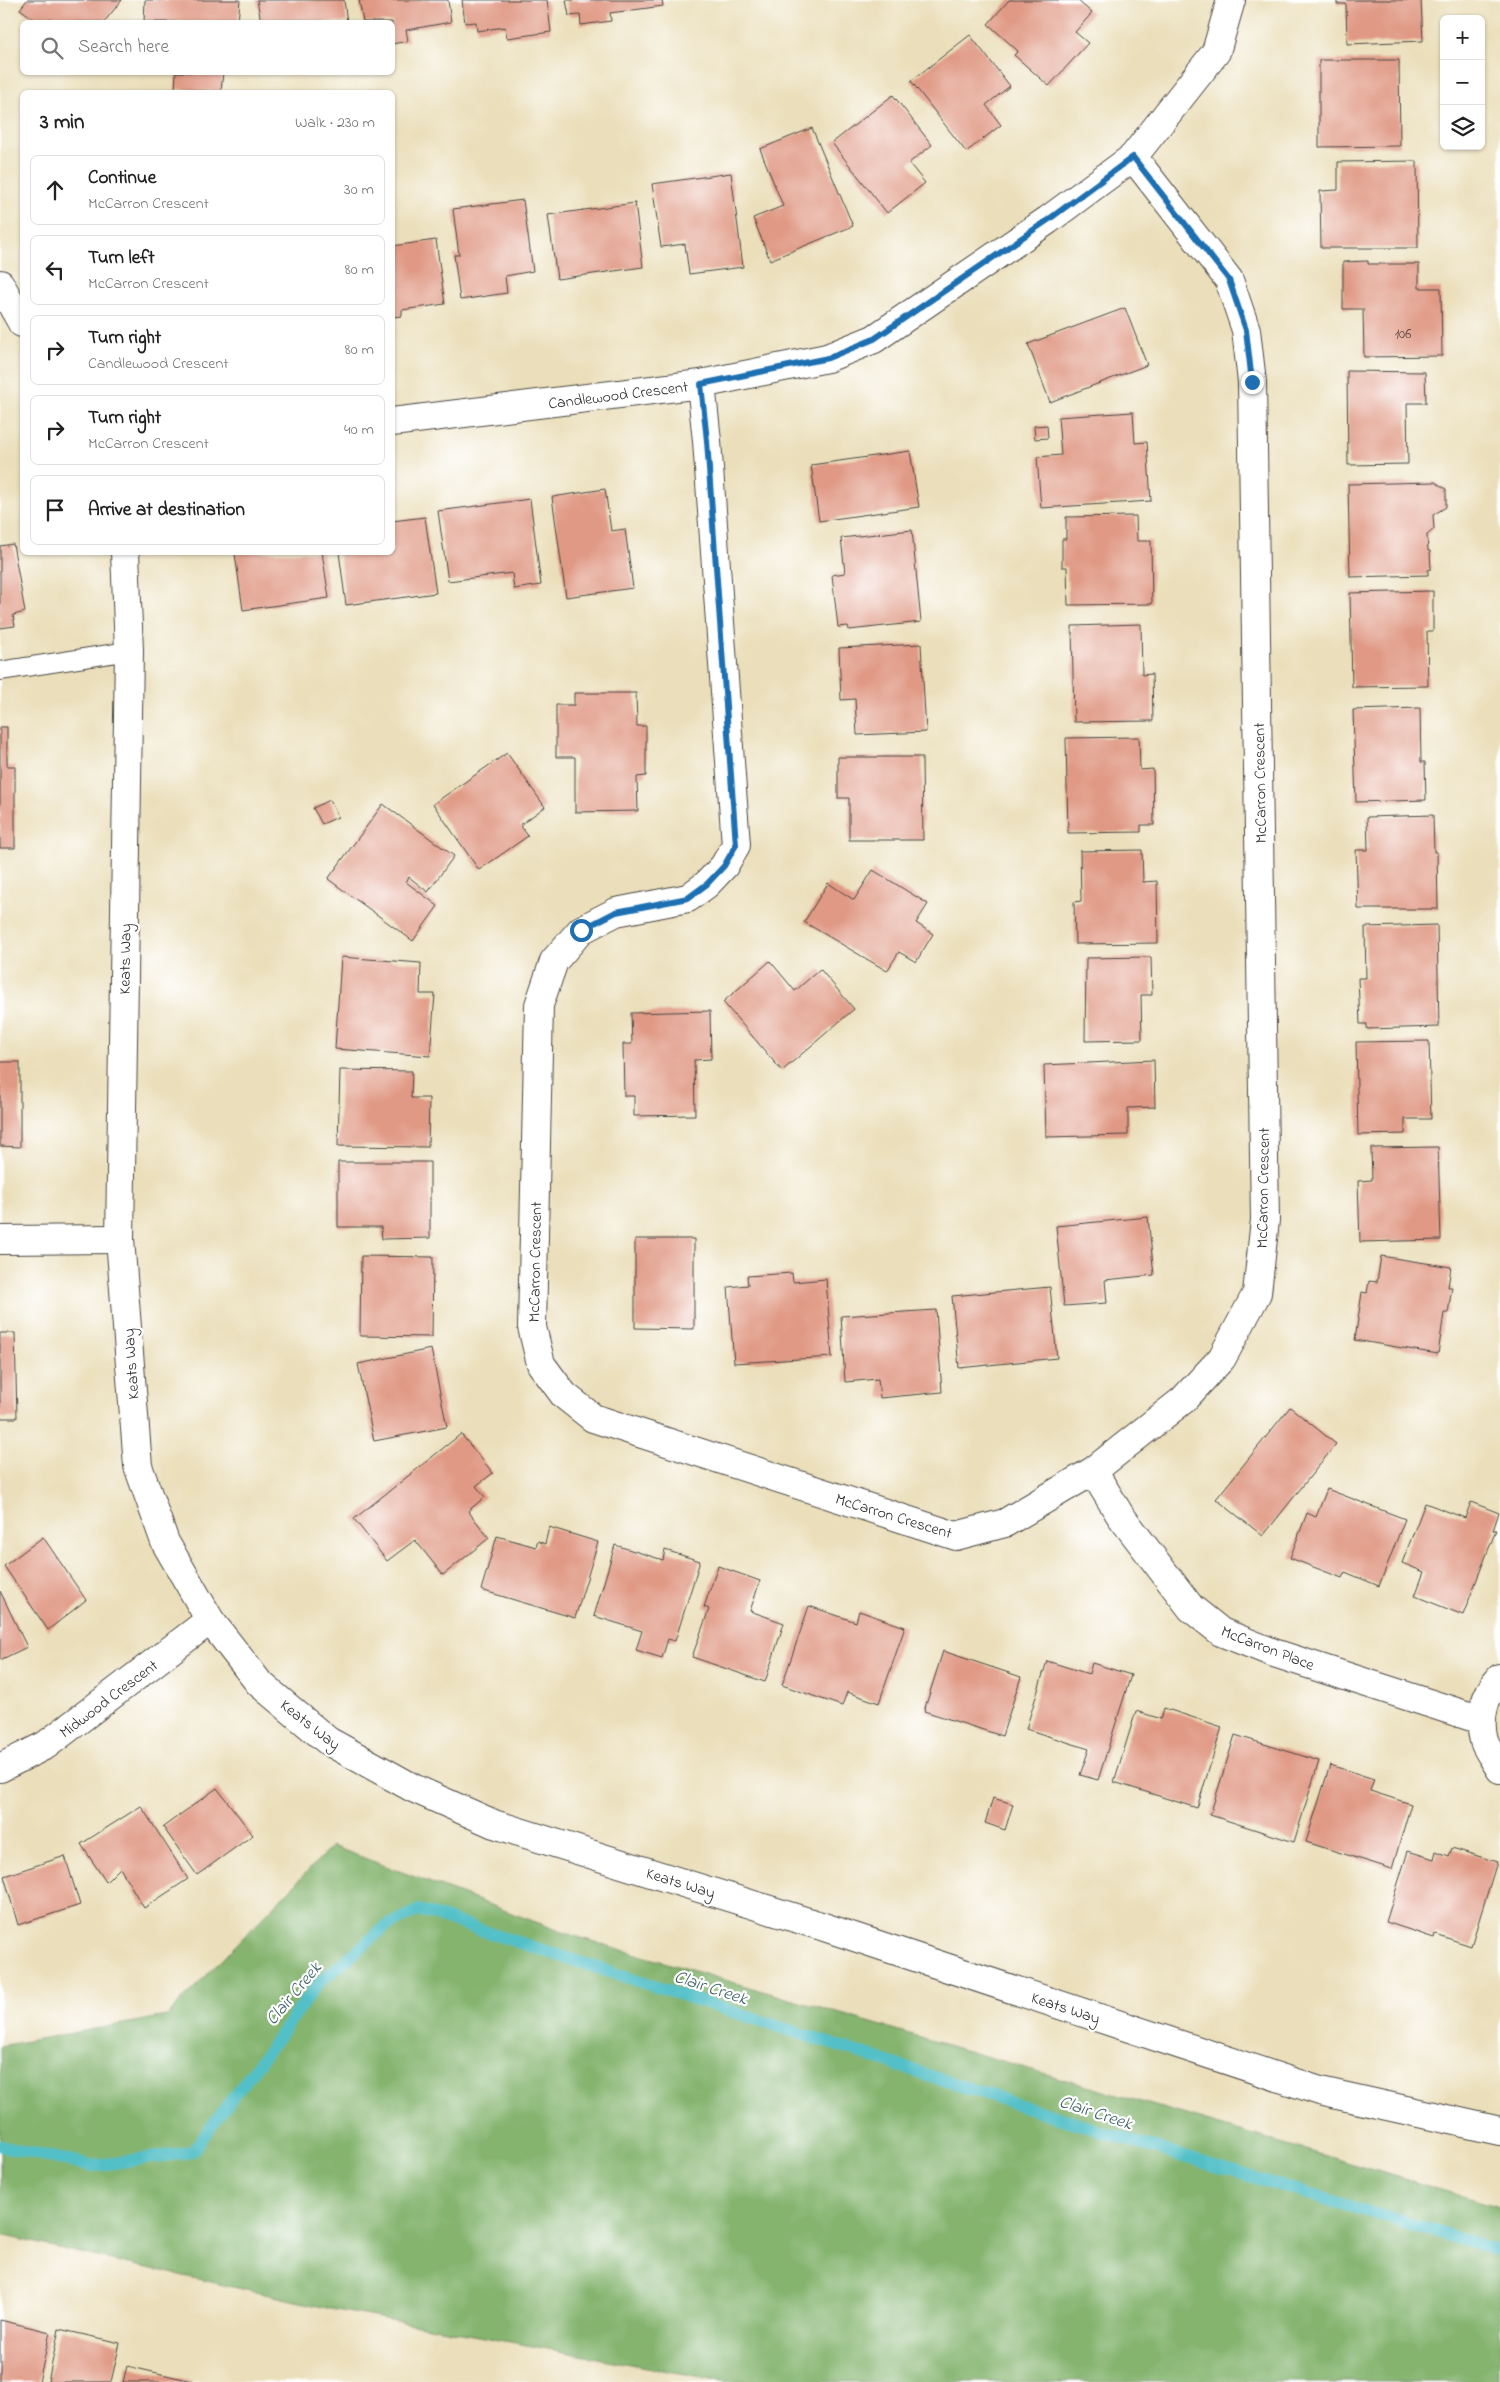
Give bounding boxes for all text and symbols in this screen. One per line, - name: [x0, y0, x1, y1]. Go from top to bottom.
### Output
- map controls: [1440, 15, 1485, 150]
- button: +: [1440, 15, 1485, 60]
- search box: [20, 20, 395, 75]
- icon: search: [38, 34, 66, 62]
- text: Search here: [78, 34, 169, 61]
- button: −: [1440, 60, 1485, 105]
- button: layers: [1440, 105, 1485, 150]
- text: 3 min: [40, 108, 84, 138]
- text: Walk · 230 m: [295, 111, 375, 135]
- text: Continue: [88, 165, 156, 192]
- icon: ahead: [41, 176, 69, 204]
- text: 30 m: [344, 178, 374, 202]
- text: McCarron Crescent: [88, 192, 209, 216]
- text: Turn left: [88, 245, 155, 272]
- icon: left: [41, 256, 69, 284]
- text: 80 m: [345, 258, 374, 282]
- text: McCarron Crescent: [88, 272, 209, 296]
- house number: 106: [1395, 324, 1411, 345]
- text: Turn right: [88, 325, 161, 352]
- icon: right: [41, 336, 69, 364]
- text: 80 m: [345, 338, 374, 362]
- text: Candlewood Crescent: [88, 352, 229, 376]
- route end: [1241, 371, 1264, 394]
- street label: Candlewood Crescent: [547, 375, 690, 416]
- text: Turn right: [88, 405, 161, 432]
- icon: right: [41, 416, 69, 444]
- text: 40 m: [344, 418, 374, 442]
- text: McCarron Crescent: [88, 432, 209, 456]
- icon: arrive: [41, 496, 69, 524]
- text: Arrive at destination: [88, 497, 245, 524]
- street label: McCarron Crescent: [1248, 722, 1274, 844]
- route start: [570, 919, 593, 942]
- street label: Keats Way: [113, 923, 139, 995]
- street label: McCarron Crescent: [1251, 1127, 1277, 1249]
- street label: McCarron Crescent: [523, 1201, 549, 1323]
- street label: Keats Way: [118, 1327, 146, 1400]
- street label: McCarron Crescent: [832, 1488, 955, 1546]
- street label: McCarron Place: [1217, 1620, 1318, 1678]
- street label: Midwood Crescent: [55, 1654, 164, 1745]
- street label: Keats Way: [274, 1694, 345, 1757]
- street label: Keats Way: [643, 1862, 718, 1906]
- water label: Clair Creek: [260, 1956, 329, 2032]
- water label: Clair Creek: [670, 1965, 751, 2013]
- street label: Keats Way: [1028, 1987, 1103, 2031]
- water label: Clair Creek: [1055, 2090, 1136, 2138]

